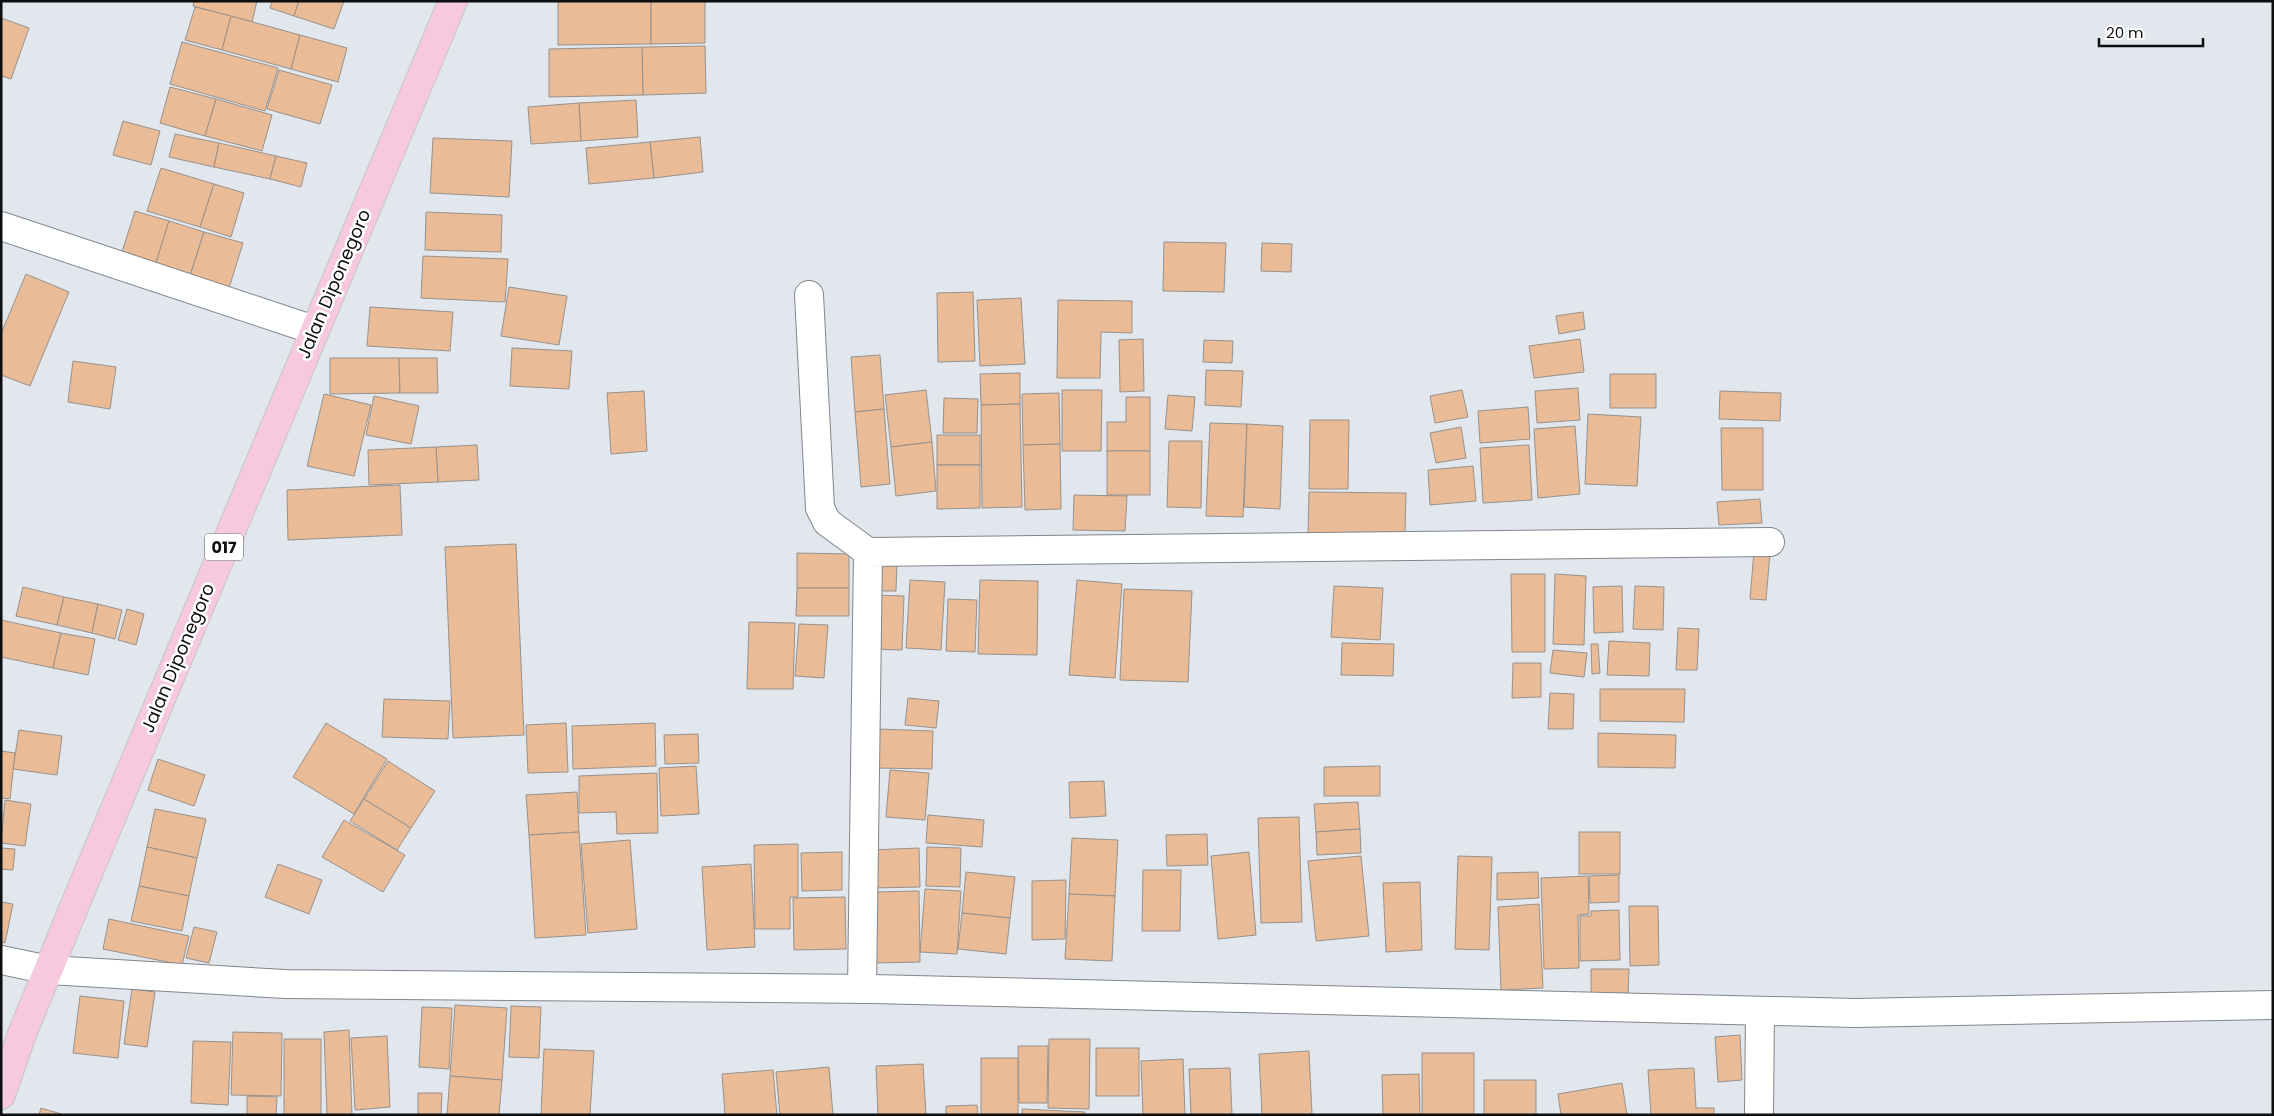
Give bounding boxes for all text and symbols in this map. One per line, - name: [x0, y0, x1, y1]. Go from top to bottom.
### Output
- scale bar: [2099, 15, 2203, 47]
- text: 20 m: [2106, 22, 2144, 43]
- street label: Jalan Diponegoro: [291, 205, 376, 362]
- road number: 017: [205, 534, 243, 560]
- street label: Jalan Diponegoro: [135, 579, 220, 736]

